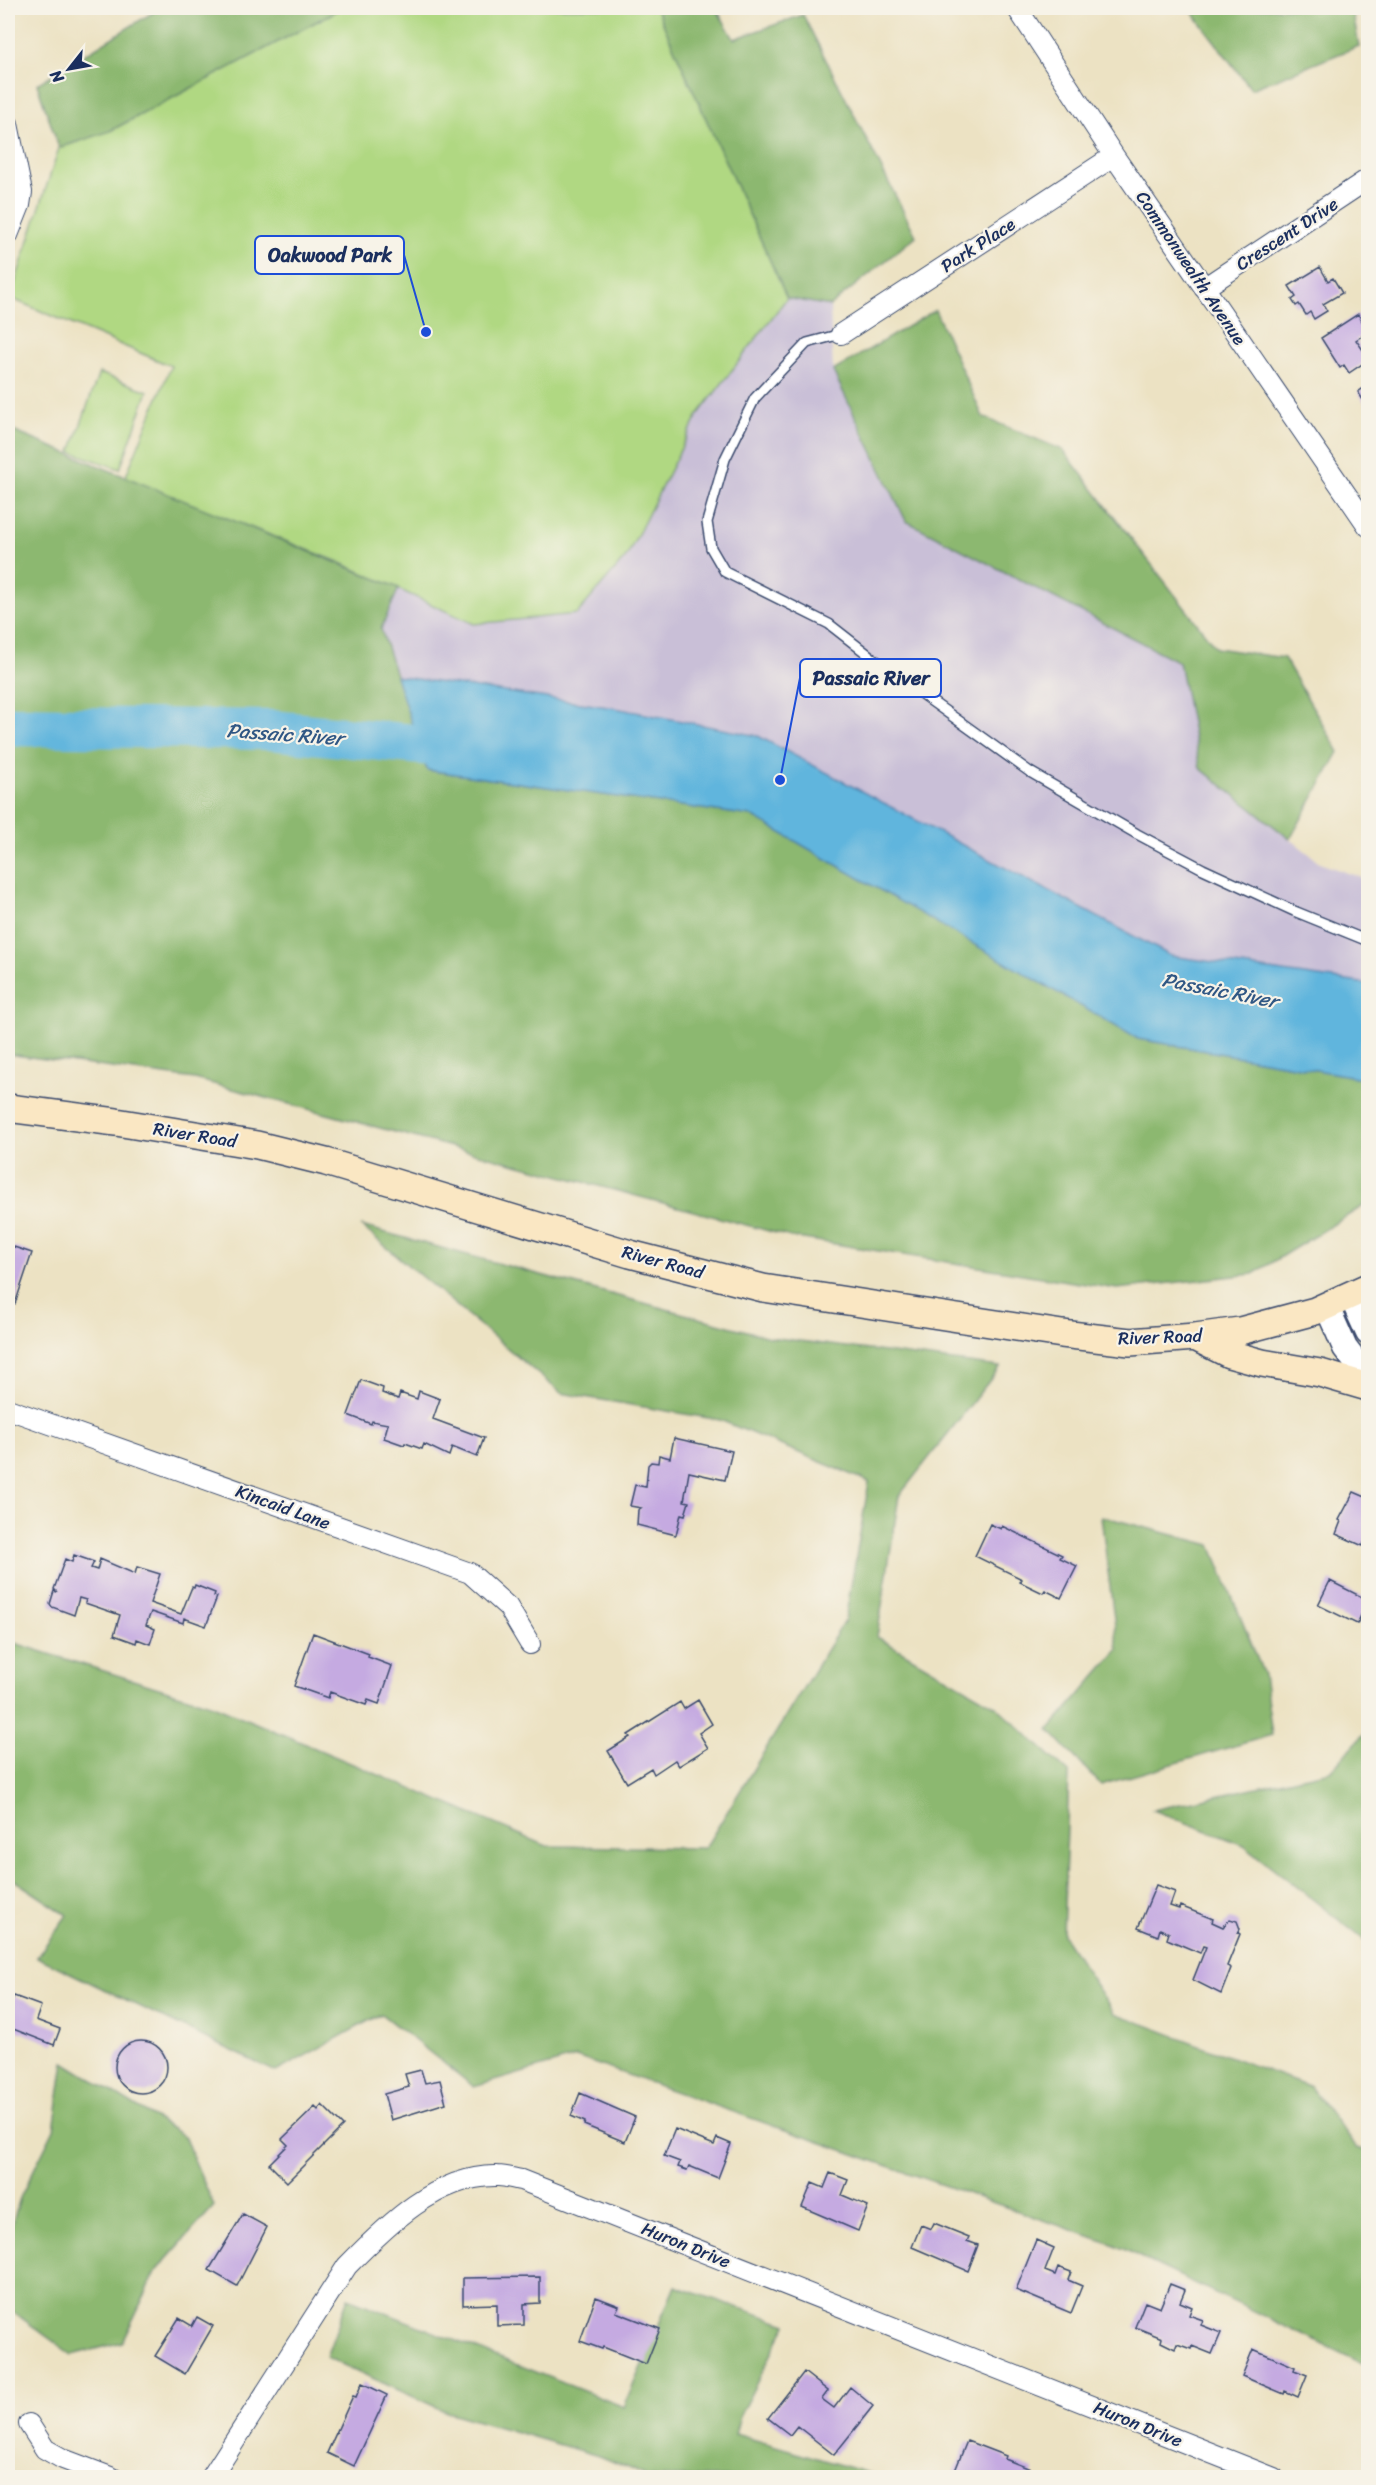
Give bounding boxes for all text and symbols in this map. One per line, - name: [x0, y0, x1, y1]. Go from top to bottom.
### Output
- north arrow: [39, 39, 99, 99]
- text: N: [41, 63, 72, 90]
- street label: Commonwealth Avenue: [1127, 184, 1255, 352]
- street label: Crescent Drive: [1229, 189, 1345, 279]
- street label: Park Place: [934, 209, 1022, 281]
- callout: Oakwood Park: [255, 236, 404, 274]
- text: Oakwood Park: [268, 238, 392, 273]
- callout: Passaic River: [800, 659, 941, 697]
- text: Passaic River: [813, 661, 931, 696]
- water label: Passaic River: [226, 713, 348, 756]
- water label: Passaic River: [1159, 962, 1284, 1020]
- street label: River Road: [151, 1113, 240, 1158]
- street label: River Road: [618, 1236, 709, 1289]
- street label: River Road: [1117, 1319, 1204, 1354]
- street label: Kincaid Lane: [231, 1475, 335, 1539]
- street label: Huron Drive: [636, 2213, 736, 2277]
- street label: Huron Drive: [1088, 2392, 1188, 2456]

